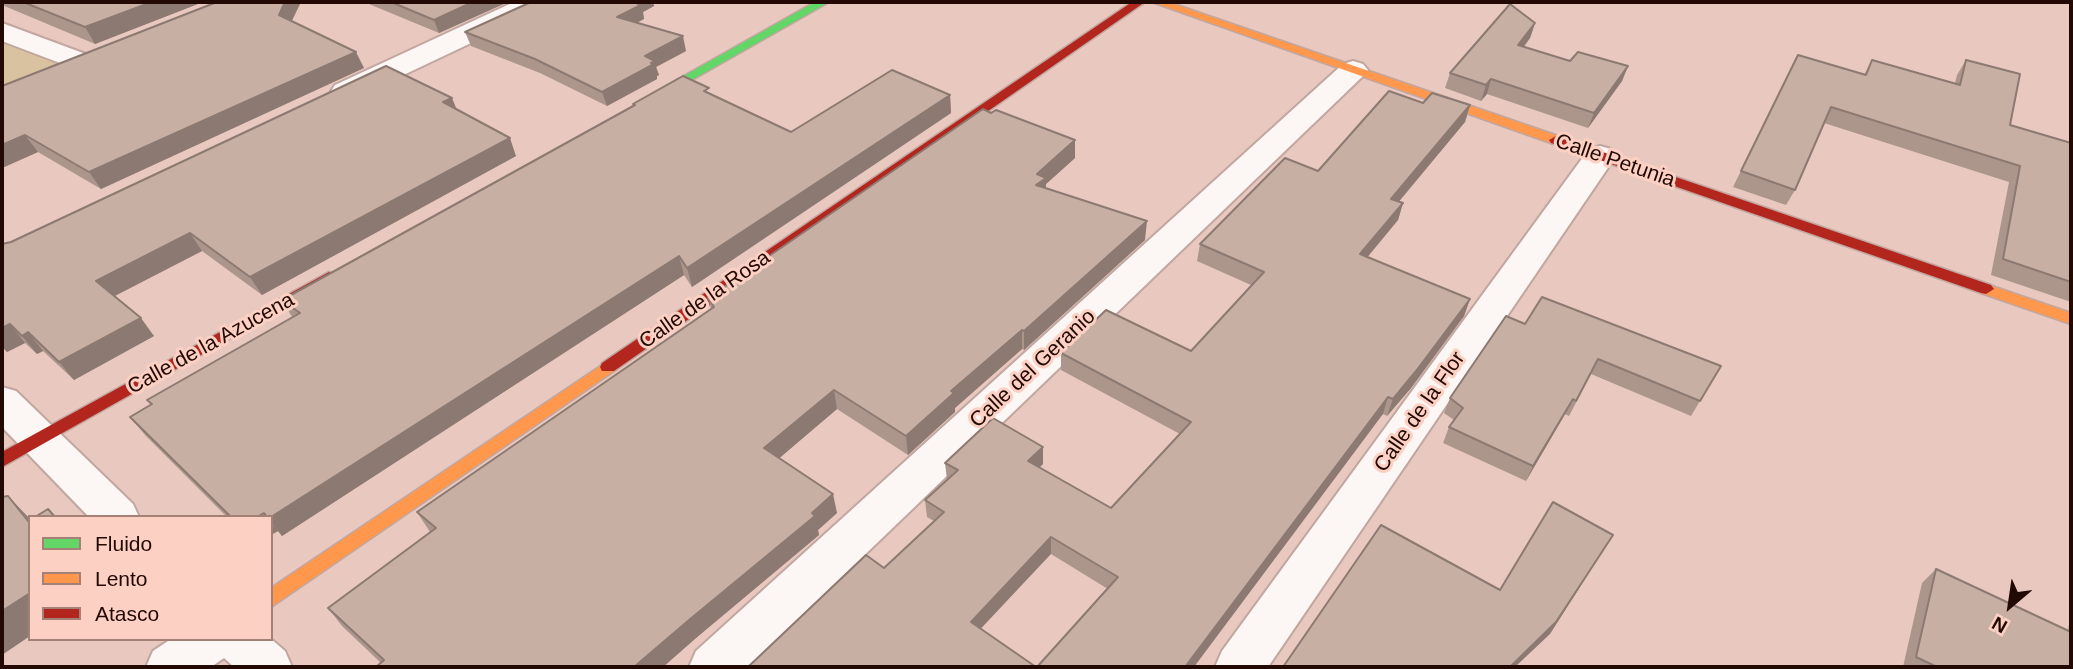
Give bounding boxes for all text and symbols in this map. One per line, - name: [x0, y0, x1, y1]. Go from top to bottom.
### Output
- street label: Calle Petunia: [1552, 129, 1678, 193]
- street label: Calle de la Rosa: [635, 245, 775, 355]
- street label: Calle de la Azucena: [123, 288, 299, 400]
- street label: Calle del Geranio: [965, 304, 1101, 434]
- street label: Calle de la Flor: [1369, 347, 1471, 477]
- legend: [28, 515, 273, 641]
- text: Fluido: [95, 532, 152, 555]
- text: Lento: [95, 567, 148, 590]
- north arrow: [1975, 571, 2045, 641]
- text: Atasco: [95, 602, 159, 625]
- text: N: [1988, 612, 2011, 637]

